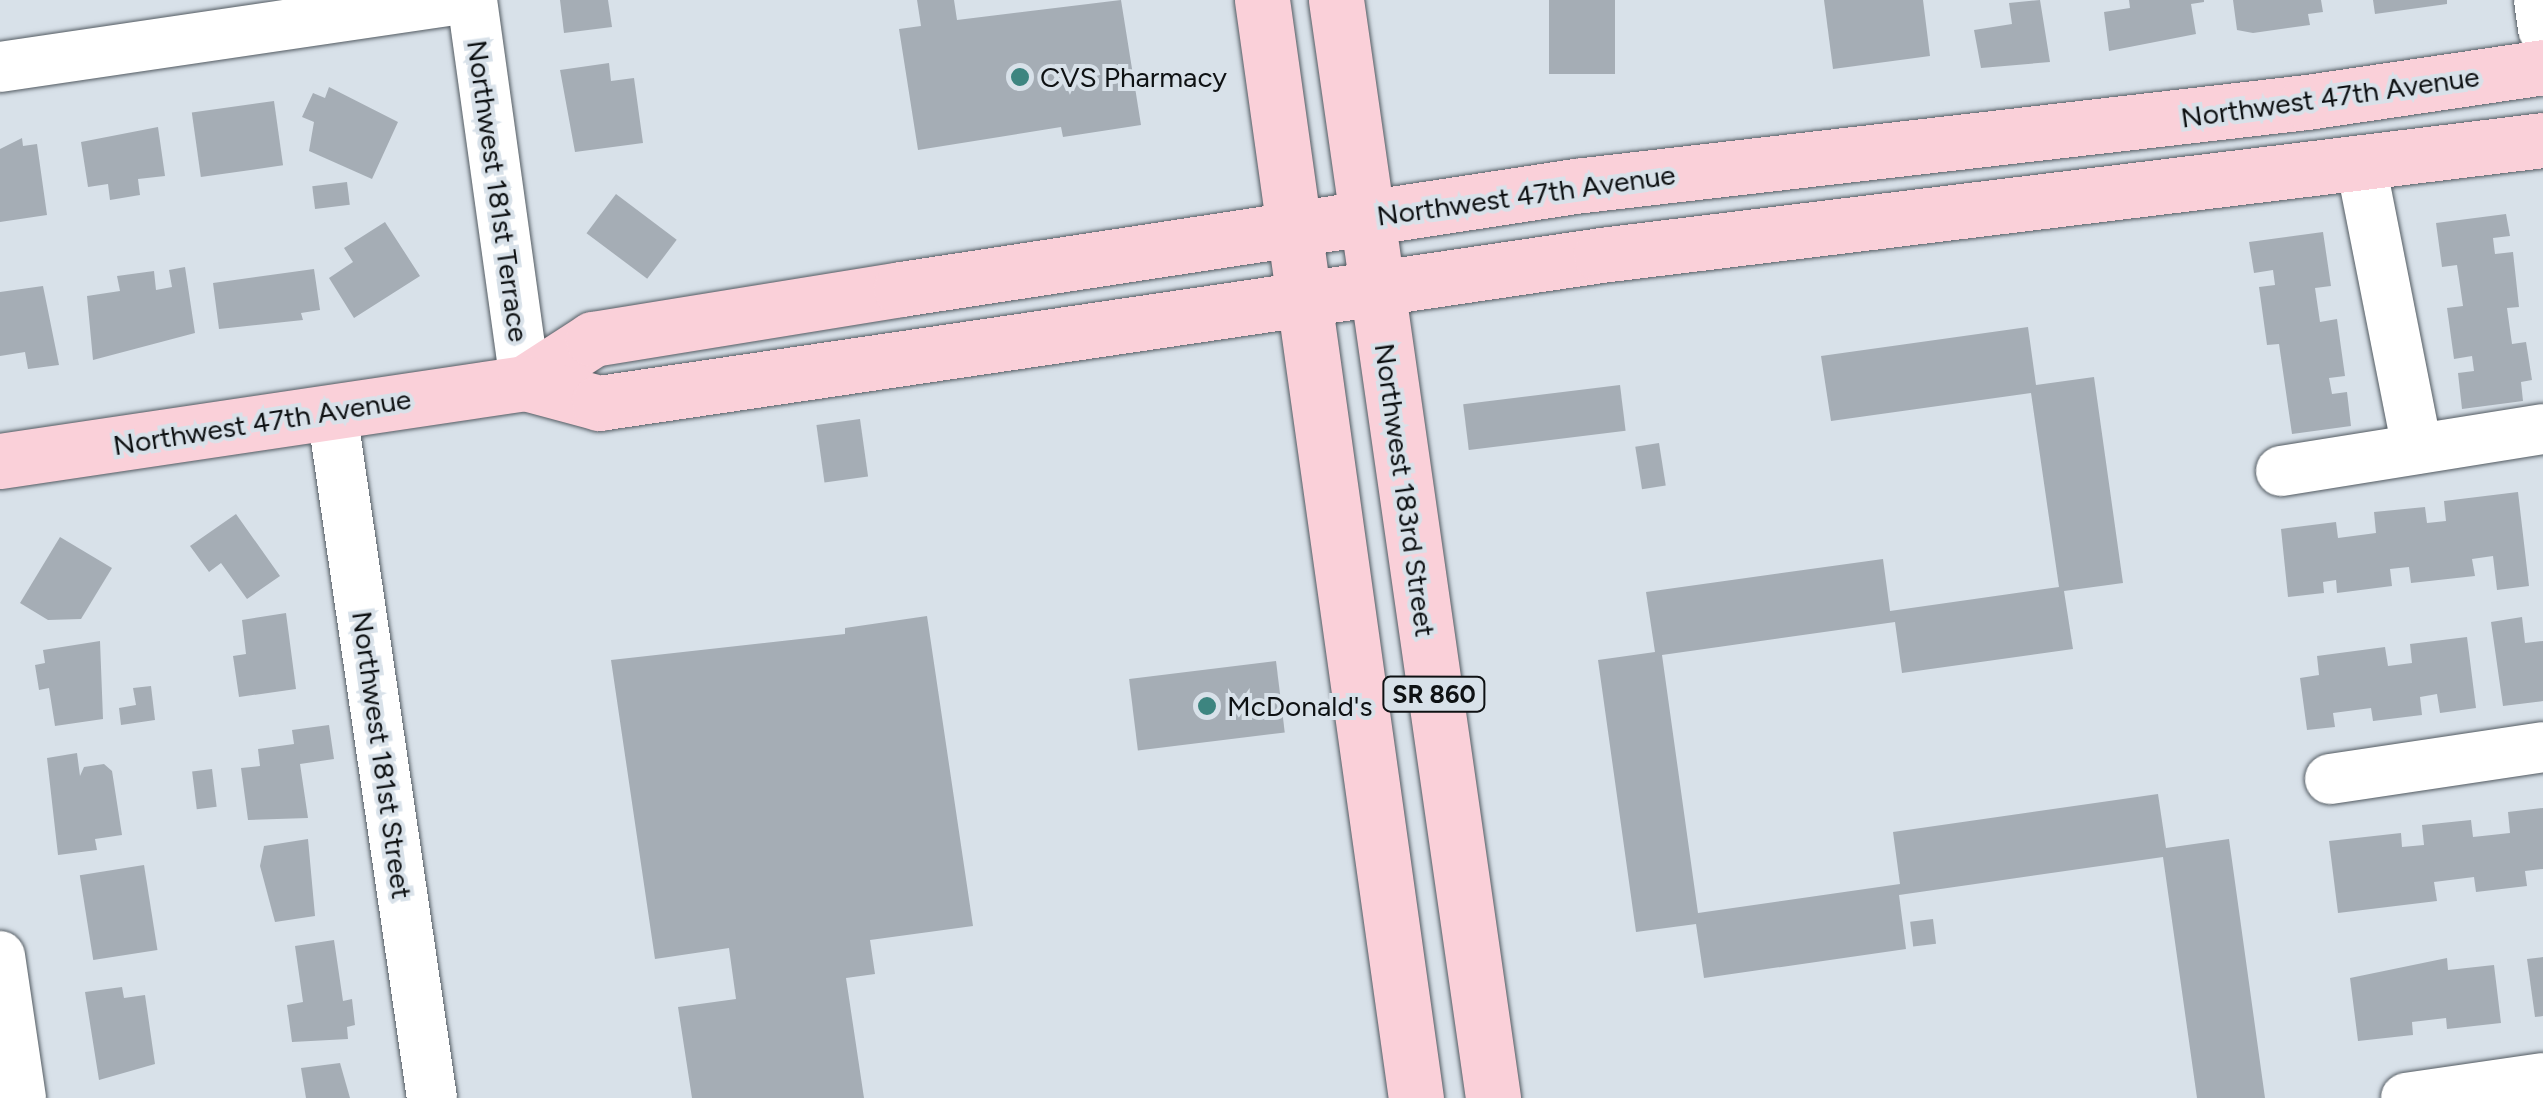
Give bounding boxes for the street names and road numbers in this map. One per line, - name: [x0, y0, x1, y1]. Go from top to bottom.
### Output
- street label: Northwest 181st Terrace: [460, 38, 536, 344]
- street label: Northwest 47th Avenue: [2179, 59, 2481, 135]
- street label: Northwest 47th Avenue: [1375, 157, 1677, 233]
- street label: Northwest 183rd Street: [1368, 341, 1442, 639]
- street label: Northwest 47th Avenue: [111, 382, 413, 462]
- street label: Northwest 181st Street: [345, 609, 419, 901]
- road number: SR 860: [1382, 674, 1486, 714]

